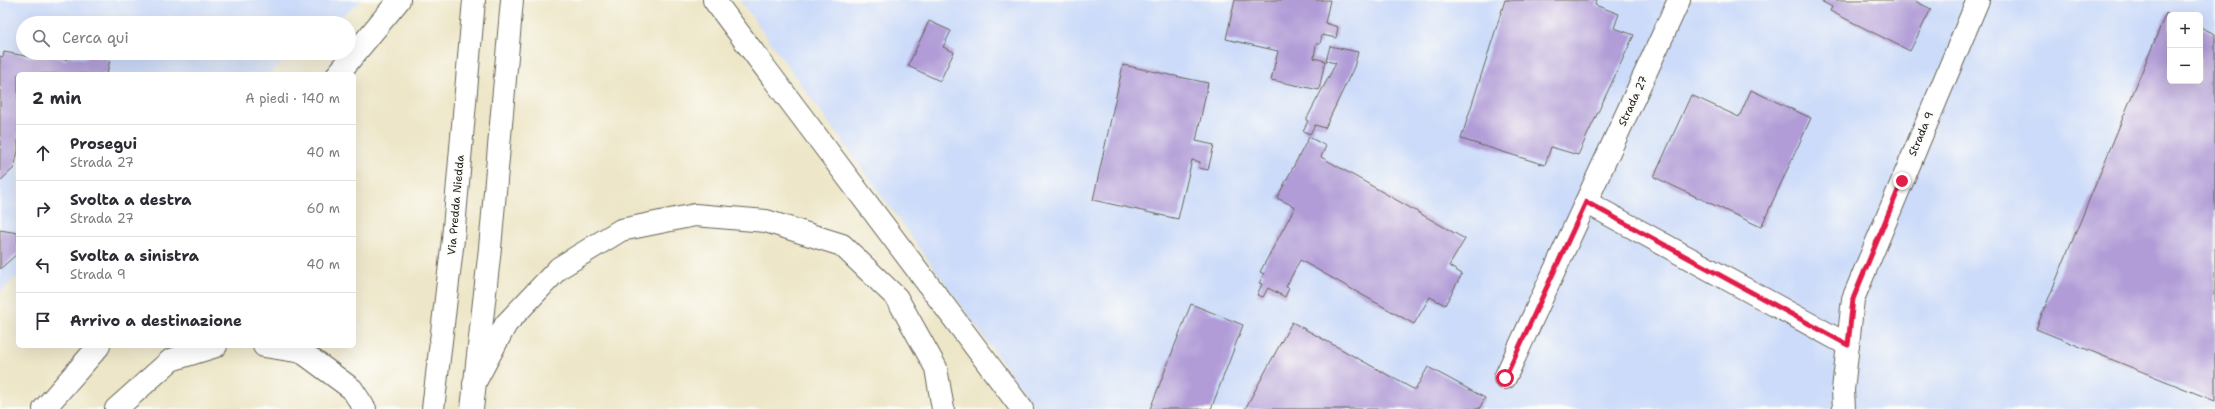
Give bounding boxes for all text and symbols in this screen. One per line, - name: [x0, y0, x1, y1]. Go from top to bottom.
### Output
- map controls: [2167, 12, 2203, 84]
- button: +: [2167, 12, 2203, 48]
- search box: [16, 16, 356, 60]
- icon: search: [30, 27, 52, 49]
- text: Cerca qui: [62, 28, 129, 48]
- button: −: [2167, 48, 2203, 84]
- street label: Strada 27: [1615, 73, 1651, 129]
- text: 2 min: [32, 87, 82, 109]
- text: A piedi · 140 m: [245, 90, 340, 107]
- street label: Strada 9: [1905, 109, 1937, 159]
- text: Prosegui: [70, 134, 137, 154]
- icon: ahead: [32, 142, 54, 164]
- text: 40 m: [306, 144, 340, 161]
- text: Strada 27: [70, 154, 134, 171]
- street label: Via Predda Niedda: [444, 154, 468, 256]
- route end: [1893, 172, 1911, 190]
- text: Svolta a destra: [70, 190, 192, 210]
- icon: right: [32, 198, 54, 220]
- text: 60 m: [307, 200, 340, 217]
- text: Strada 27: [70, 210, 134, 227]
- text: Svolta a sinistra: [70, 246, 199, 266]
- icon: left: [32, 254, 54, 276]
- text: 40 m: [306, 256, 340, 273]
- text: Strada 9: [70, 266, 126, 283]
- icon: arrive: [32, 310, 54, 332]
- text: Arrivo a destinazione: [70, 311, 242, 331]
- route start: [1496, 369, 1514, 387]

